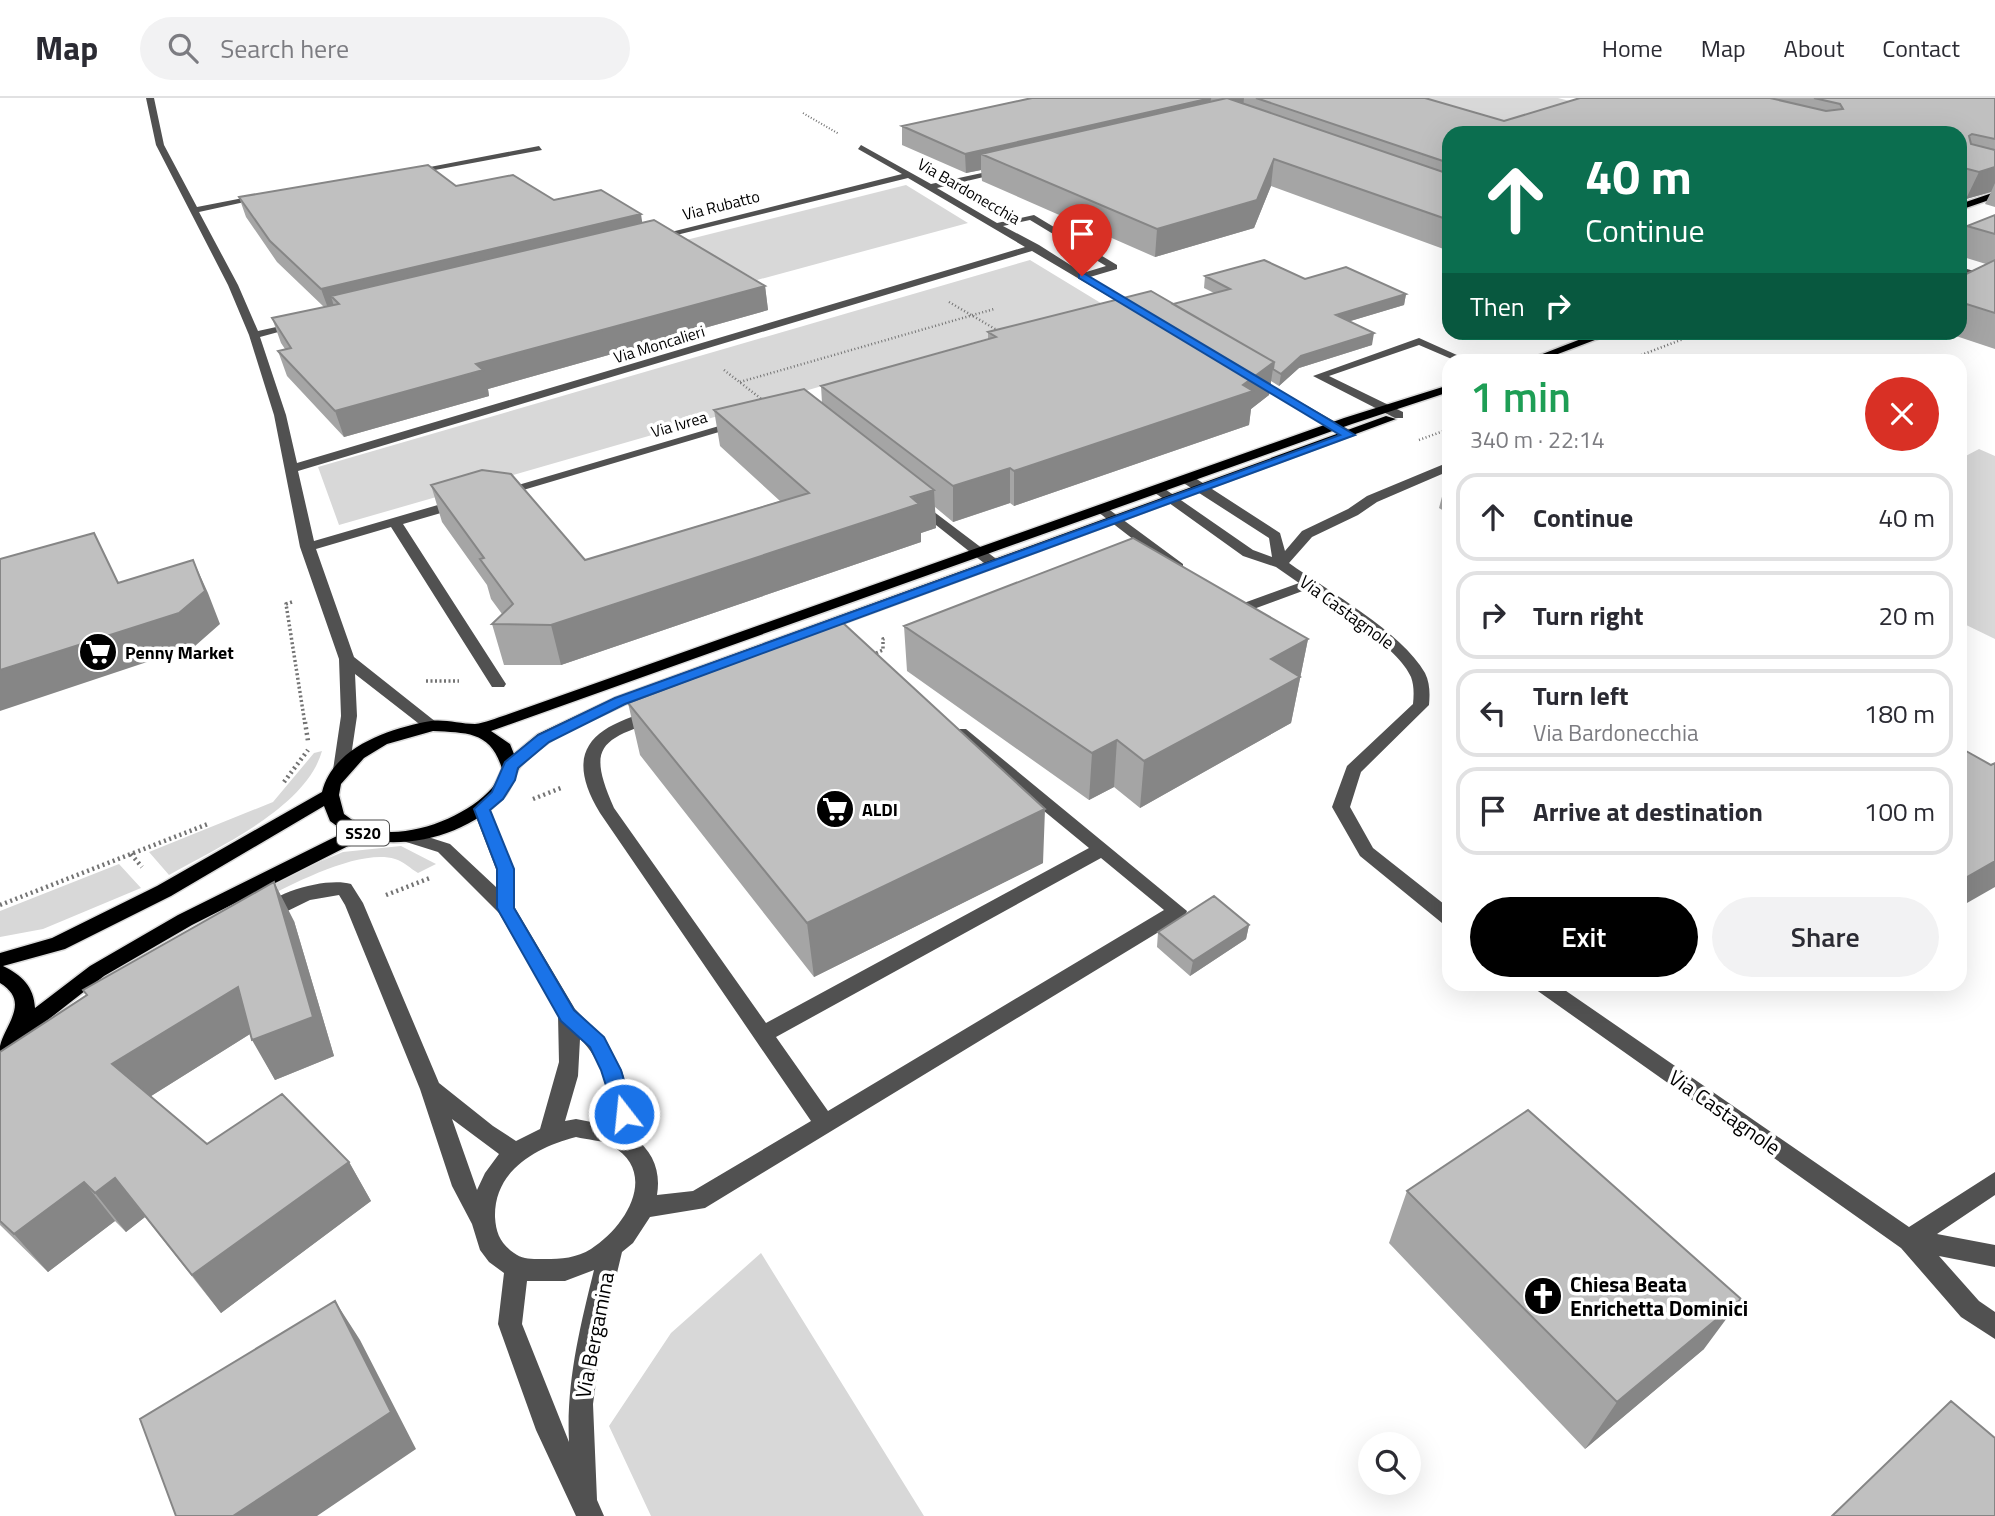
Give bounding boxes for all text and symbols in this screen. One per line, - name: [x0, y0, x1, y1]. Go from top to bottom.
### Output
- search box: [140, 17, 630, 80]
- text: Map: [35, 23, 98, 73]
- icon: search: [164, 29, 202, 67]
- text: Search here: [220, 29, 349, 68]
- text: Home: [1602, 30, 1663, 66]
- text: Map: [1701, 30, 1746, 66]
- text: About: [1784, 30, 1844, 66]
- text: Contact: [1882, 30, 1960, 66]
- text: 40 m: [1585, 138, 1692, 213]
- street label: Via Bardonecchia: [913, 152, 1025, 230]
- icon: ahead: [1470, 154, 1561, 245]
- street label: Via Rubatto: [680, 184, 762, 226]
- pin: [1052, 204, 1112, 276]
- text: Continue: [1585, 206, 1705, 254]
- icon: arrive: [1063, 215, 1101, 253]
- text: Then: [1470, 287, 1525, 326]
- icon: right: [1539, 287, 1577, 325]
- street label: Via Moncalieri: [611, 319, 707, 369]
- text: 1 min: [1470, 364, 1571, 428]
- button: close: [1865, 377, 1939, 451]
- street label: Via Ivrea: [648, 405, 710, 443]
- text: 340 m · 22:14: [1470, 422, 1605, 457]
- icon: ahead: [1474, 498, 1512, 536]
- text: Continue: [1533, 498, 1633, 537]
- text: 40 m: [1878, 498, 1935, 537]
- street label: Via Castagnole: [1294, 568, 1400, 656]
- icon: right: [1474, 596, 1512, 634]
- text: Turn right: [1533, 596, 1644, 635]
- text: 20 m: [1878, 596, 1935, 635]
- supermarket icon: Penny Market: [77, 631, 119, 673]
- place label: Penny Market: [125, 639, 234, 666]
- text: Turn left: [1533, 676, 1628, 715]
- icon: left: [1474, 694, 1512, 732]
- text: 180 m: [1864, 694, 1935, 733]
- text: Via Bardonecchia: [1533, 715, 1698, 750]
- supermarket icon: ALDI: [814, 788, 856, 830]
- icon: arrive: [1474, 792, 1512, 830]
- text: Arrive at destination: [1533, 792, 1763, 831]
- text: 100 m: [1864, 792, 1935, 831]
- place label: ALDI: [862, 796, 898, 823]
- road number: SS20: [337, 820, 389, 846]
- button: Exit: [1470, 897, 1698, 977]
- button: Share: [1712, 897, 1939, 977]
- street label: Via Castagnole: [1663, 1062, 1787, 1162]
- position arrow: [587, 1077, 661, 1151]
- place label: Chiesa Beata Enrichetta Dominici: [1570, 1268, 1748, 1324]
- street label: Via Bergamina: [566, 1269, 622, 1401]
- church icon: Chiesa Beata Enrichetta Dominici: [1522, 1275, 1564, 1317]
- map controls: [1358, 1432, 1421, 1495]
- button: search: [1358, 1432, 1421, 1495]

